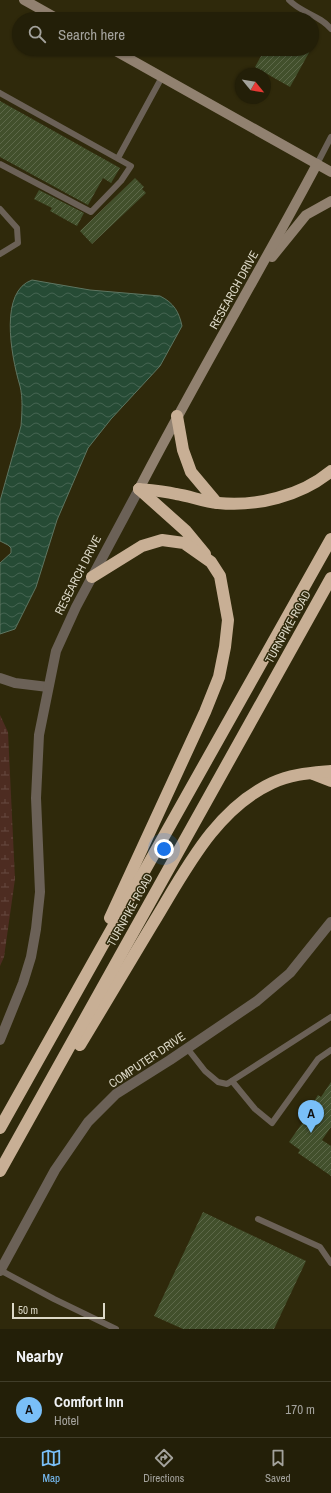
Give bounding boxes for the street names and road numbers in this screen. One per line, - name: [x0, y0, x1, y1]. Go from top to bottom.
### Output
- street label: RESEARCH DRIVE: [206, 248, 262, 332]
- street label: RESEARCH DRIVE: [51, 532, 105, 618]
- street label: TURNPIKE ROAD: [261, 588, 315, 666]
- street label: TURNPIKE ROAD: [103, 871, 157, 949]
- street label: COMPUTER DRIVE: [106, 1028, 188, 1092]

